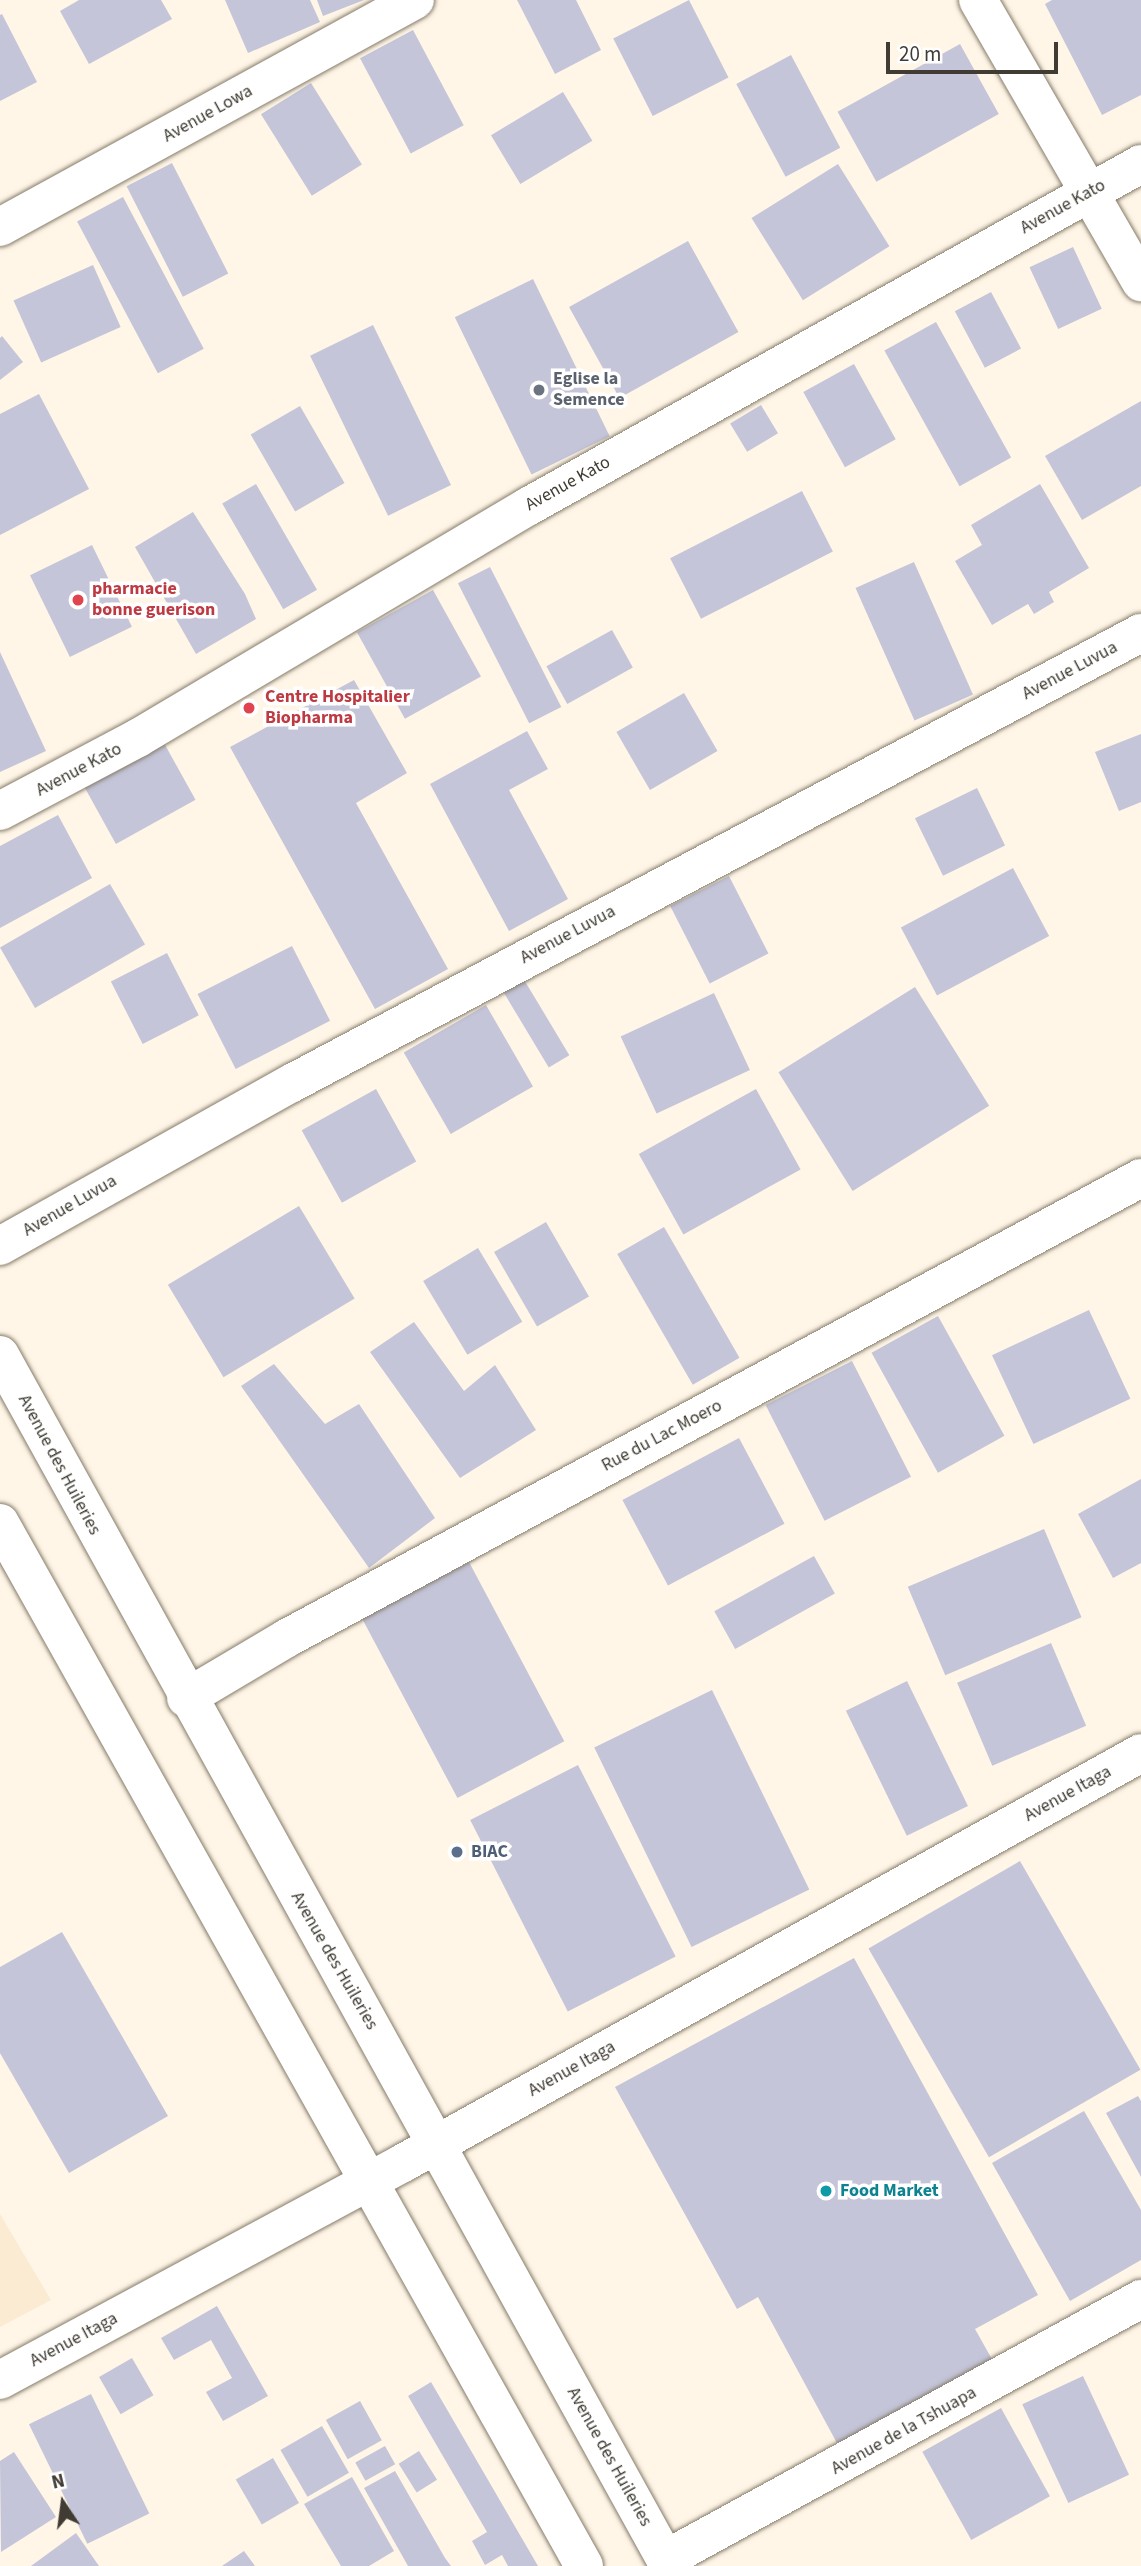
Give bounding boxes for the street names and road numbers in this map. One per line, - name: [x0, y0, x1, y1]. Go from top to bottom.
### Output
- street label: Avenue Lowa: [159, 81, 257, 147]
- street label: Avenue Kato: [1017, 175, 1109, 239]
- street label: Avenue Kato: [522, 452, 614, 516]
- street label: Avenue Luvua: [1019, 637, 1121, 705]
- street label: Avenue Kato: [32, 738, 126, 802]
- street label: Avenue Luvua: [517, 901, 619, 969]
- street label: Avenue Luvua: [19, 1170, 121, 1242]
- street label: Avenue des Huileries: [13, 1391, 105, 1539]
- street label: Rue du Lac Moero: [598, 1395, 726, 1477]
- street label: Avenue Itaga: [1021, 1761, 1115, 1827]
- street label: Avenue des Huileries: [286, 1888, 382, 2034]
- street label: Avenue Itaga: [525, 2036, 619, 2102]
- street label: Avenue Itaga: [26, 2308, 122, 2372]
- street label: Avenue de la Tshuapa: [828, 2382, 980, 2480]
- street label: Avenue des Huileries: [562, 2384, 656, 2530]

